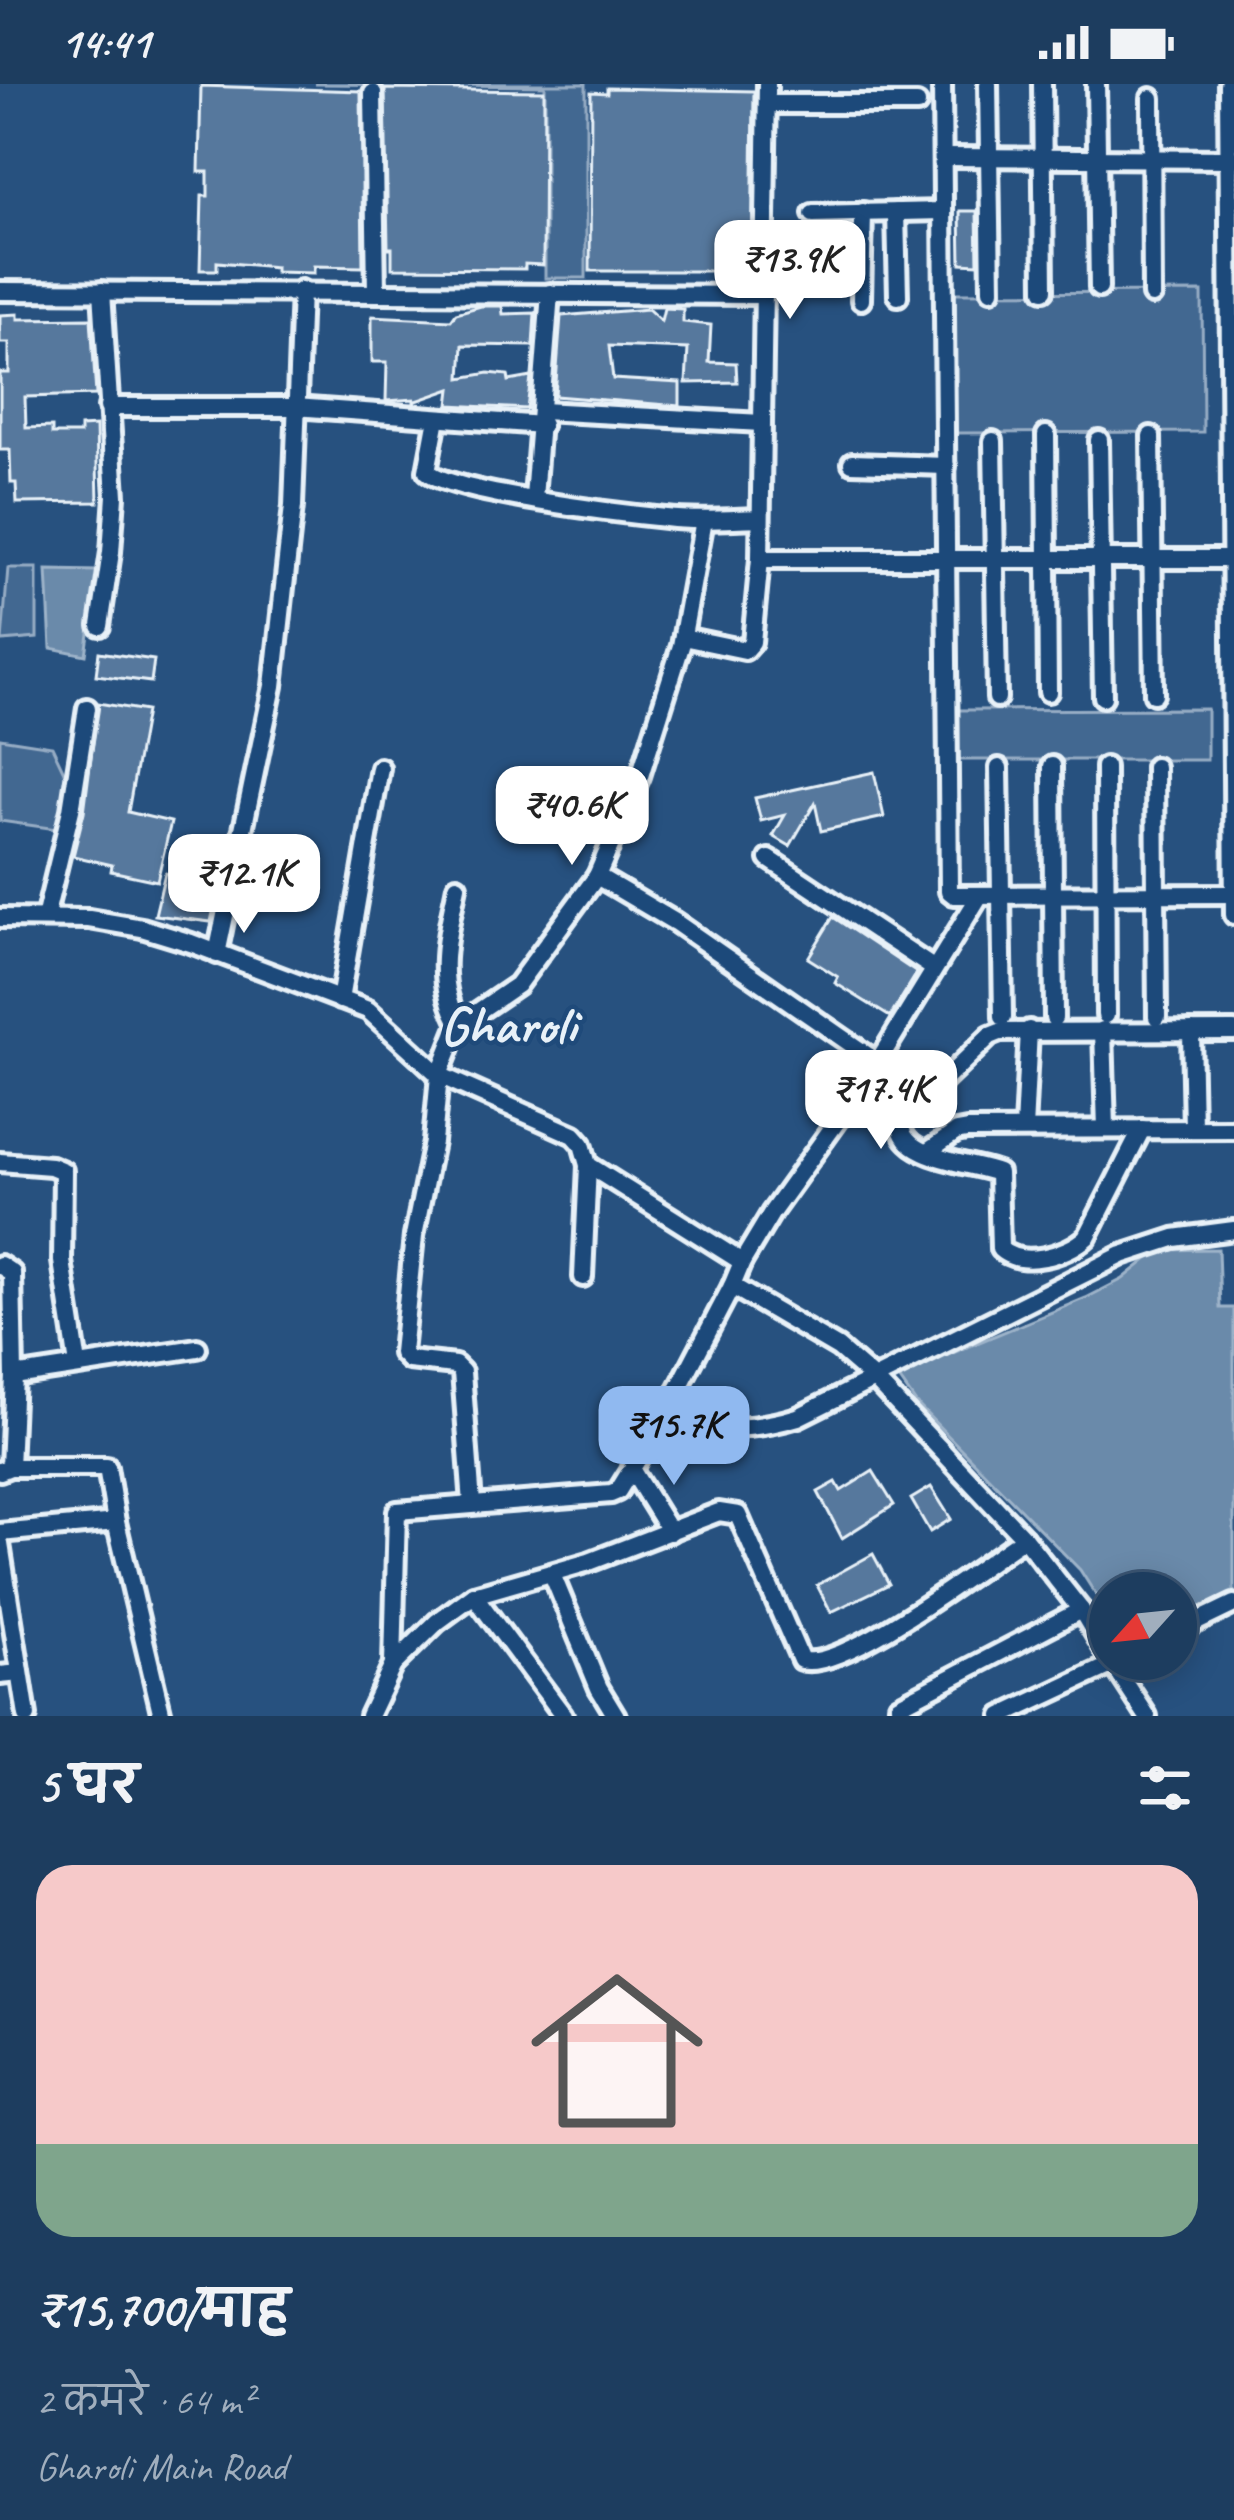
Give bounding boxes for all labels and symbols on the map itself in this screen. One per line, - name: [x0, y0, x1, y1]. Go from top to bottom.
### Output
- pin: ₹13.9K: [692, 220, 888, 322]
- pin: ₹40.6K: [474, 766, 670, 868]
- pin: ₹12.1K: [146, 834, 342, 936]
- district label: Gharoli: [440, 991, 583, 1059]
- pin: ₹17.4K: [783, 1050, 979, 1152]
- pin: ₹15.7K: [576, 1386, 772, 1488]
- north arrow: [1089, 1572, 1197, 1680]

